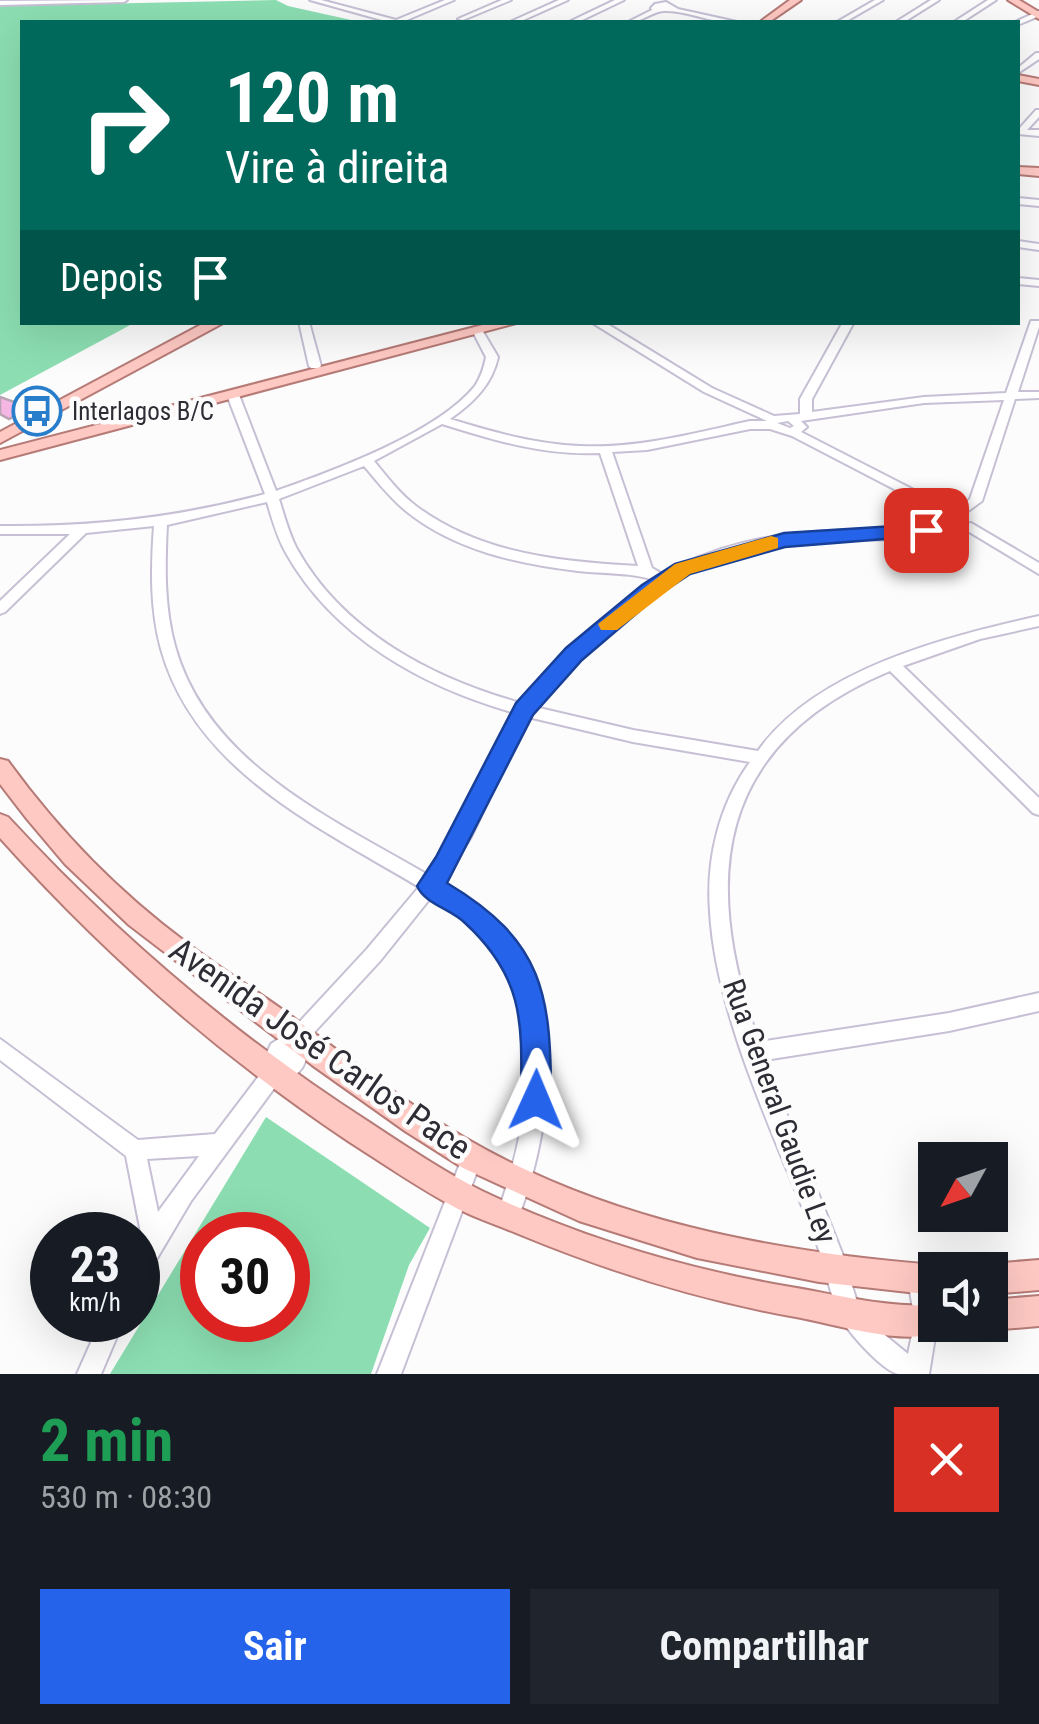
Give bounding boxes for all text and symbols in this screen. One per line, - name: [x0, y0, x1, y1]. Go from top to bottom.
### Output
- text: 120 m: [225, 57, 399, 139]
- icon: right: [60, 60, 190, 190]
- text: Vire à direita: [225, 141, 449, 194]
- icon: arrive: [183, 250, 238, 305]
- text: Depois: [60, 256, 163, 300]
- bus stop icon: Interlagos B/C: [11, 385, 63, 437]
- place label: Interlagos B/C: [72, 397, 214, 426]
- pin: [884, 488, 969, 573]
- icon: arrive: [899, 503, 954, 558]
- street label: Avenida José Carlos Pace: [162, 930, 478, 1168]
- street label: Rua General Gaudie Ley: [716, 974, 844, 1248]
- position arrow: [484, 1048, 588, 1152]
- north arrow: [918, 1142, 1008, 1232]
- map controls: [918, 1142, 1008, 1342]
- speed limit sign: 30: [180, 1212, 310, 1342]
- text: 23: [70, 1236, 120, 1294]
- button: sound: [918, 1252, 1008, 1342]
- text: km/h: [69, 1288, 121, 1317]
- text: 2 min: [40, 1405, 173, 1476]
- button: close: [894, 1407, 999, 1512]
- text: 530 m · 08:30: [40, 1478, 212, 1516]
- button: Sair: [40, 1589, 510, 1704]
- button: Compartilhar: [530, 1589, 999, 1704]

